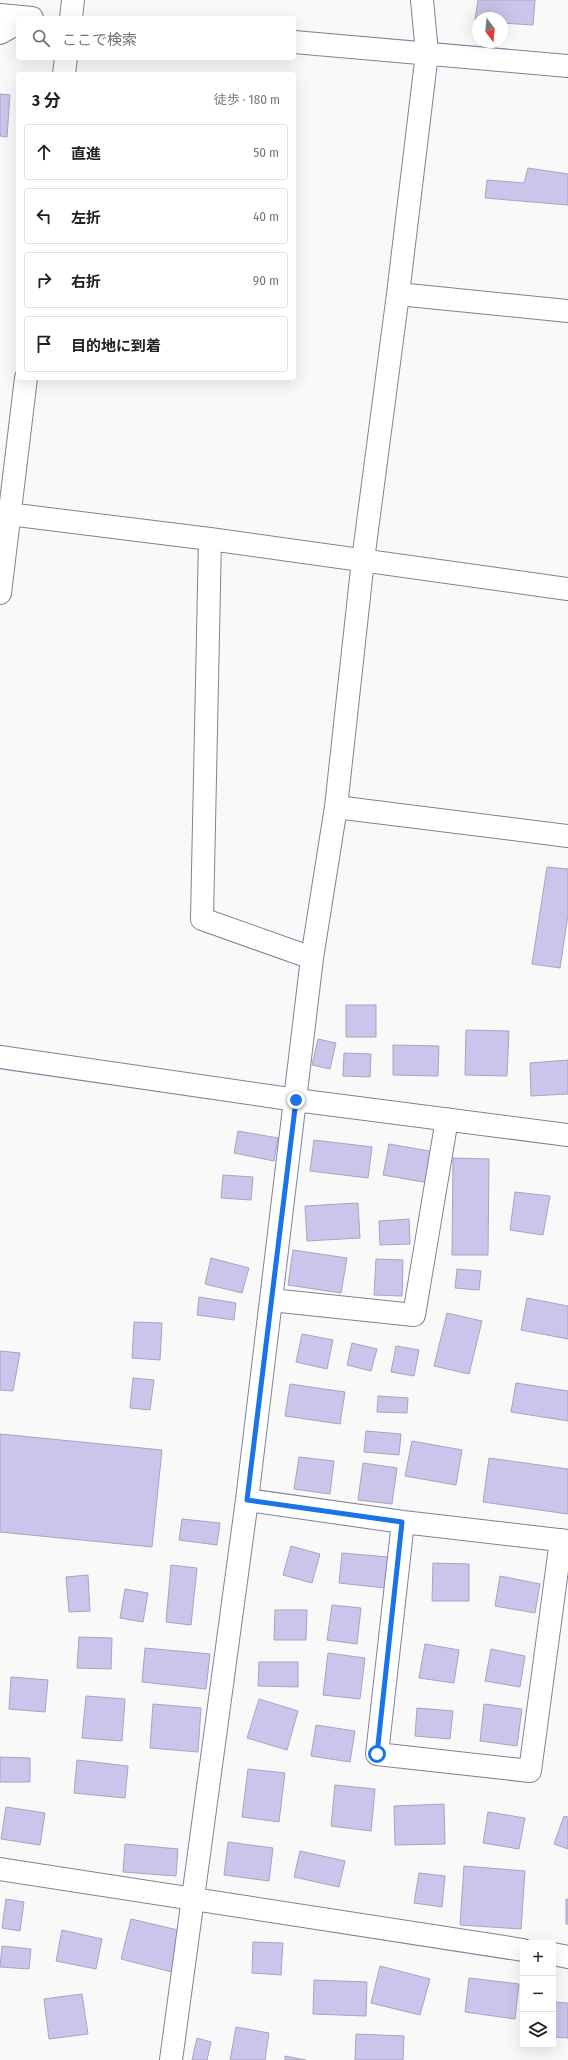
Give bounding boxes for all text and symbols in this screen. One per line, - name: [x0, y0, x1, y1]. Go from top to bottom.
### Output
- north arrow: [472, 12, 508, 48]
- search box: [16, 16, 296, 60]
- icon: search: [30, 27, 52, 49]
- text: ここで検索: [62, 31, 137, 49]
- text: 3 分: [32, 90, 61, 111]
- text: 徒歩 · 180 m: [214, 92, 280, 107]
- icon: ahead: [33, 141, 55, 163]
- text: 直進: [71, 145, 101, 163]
- text: 50 m: [253, 145, 279, 160]
- icon: left: [33, 205, 55, 227]
- text: 左折: [71, 209, 101, 227]
- text: 40 m: [253, 209, 279, 224]
- icon: right: [33, 269, 55, 291]
- text: 右折: [71, 273, 101, 291]
- text: 90 m: [253, 273, 279, 288]
- icon: arrive: [33, 333, 55, 355]
- text: 目的地に到着: [71, 337, 161, 355]
- route end: [287, 1091, 305, 1109]
- route start: [368, 1745, 386, 1763]
- map controls: [520, 1940, 556, 2048]
- button: +: [520, 1940, 556, 1976]
- button: −: [520, 1976, 556, 2012]
- button: layers: [520, 2012, 556, 2048]

